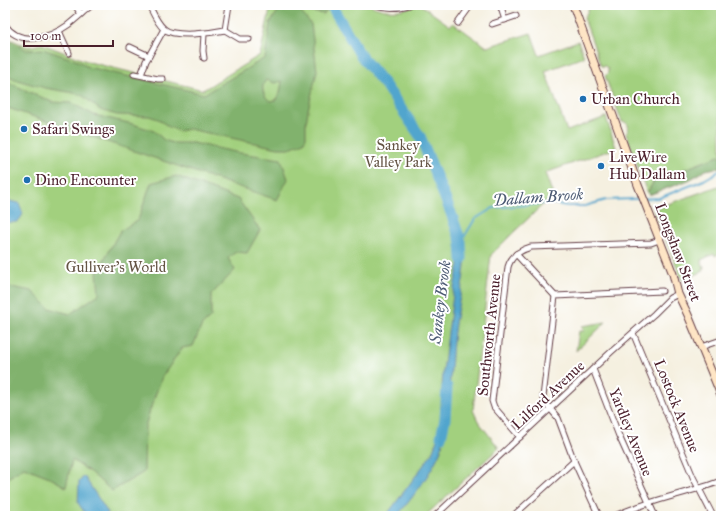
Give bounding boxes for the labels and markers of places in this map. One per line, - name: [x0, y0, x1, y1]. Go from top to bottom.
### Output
- place label: Urban Church: [591, 90, 680, 108]
- marker: Urban Church: [578, 94, 588, 104]
- place label: Safari Swings: [32, 120, 114, 138]
- marker: Safari Swings: [19, 124, 29, 134]
- place label: LiveWire Hub Dallam: [609, 148, 686, 183]
- marker: LiveWire Hub Dallam: [596, 161, 606, 171]
- place label: Dino Encounter: [35, 171, 136, 189]
- marker: Dino Encounter: [22, 175, 32, 185]

